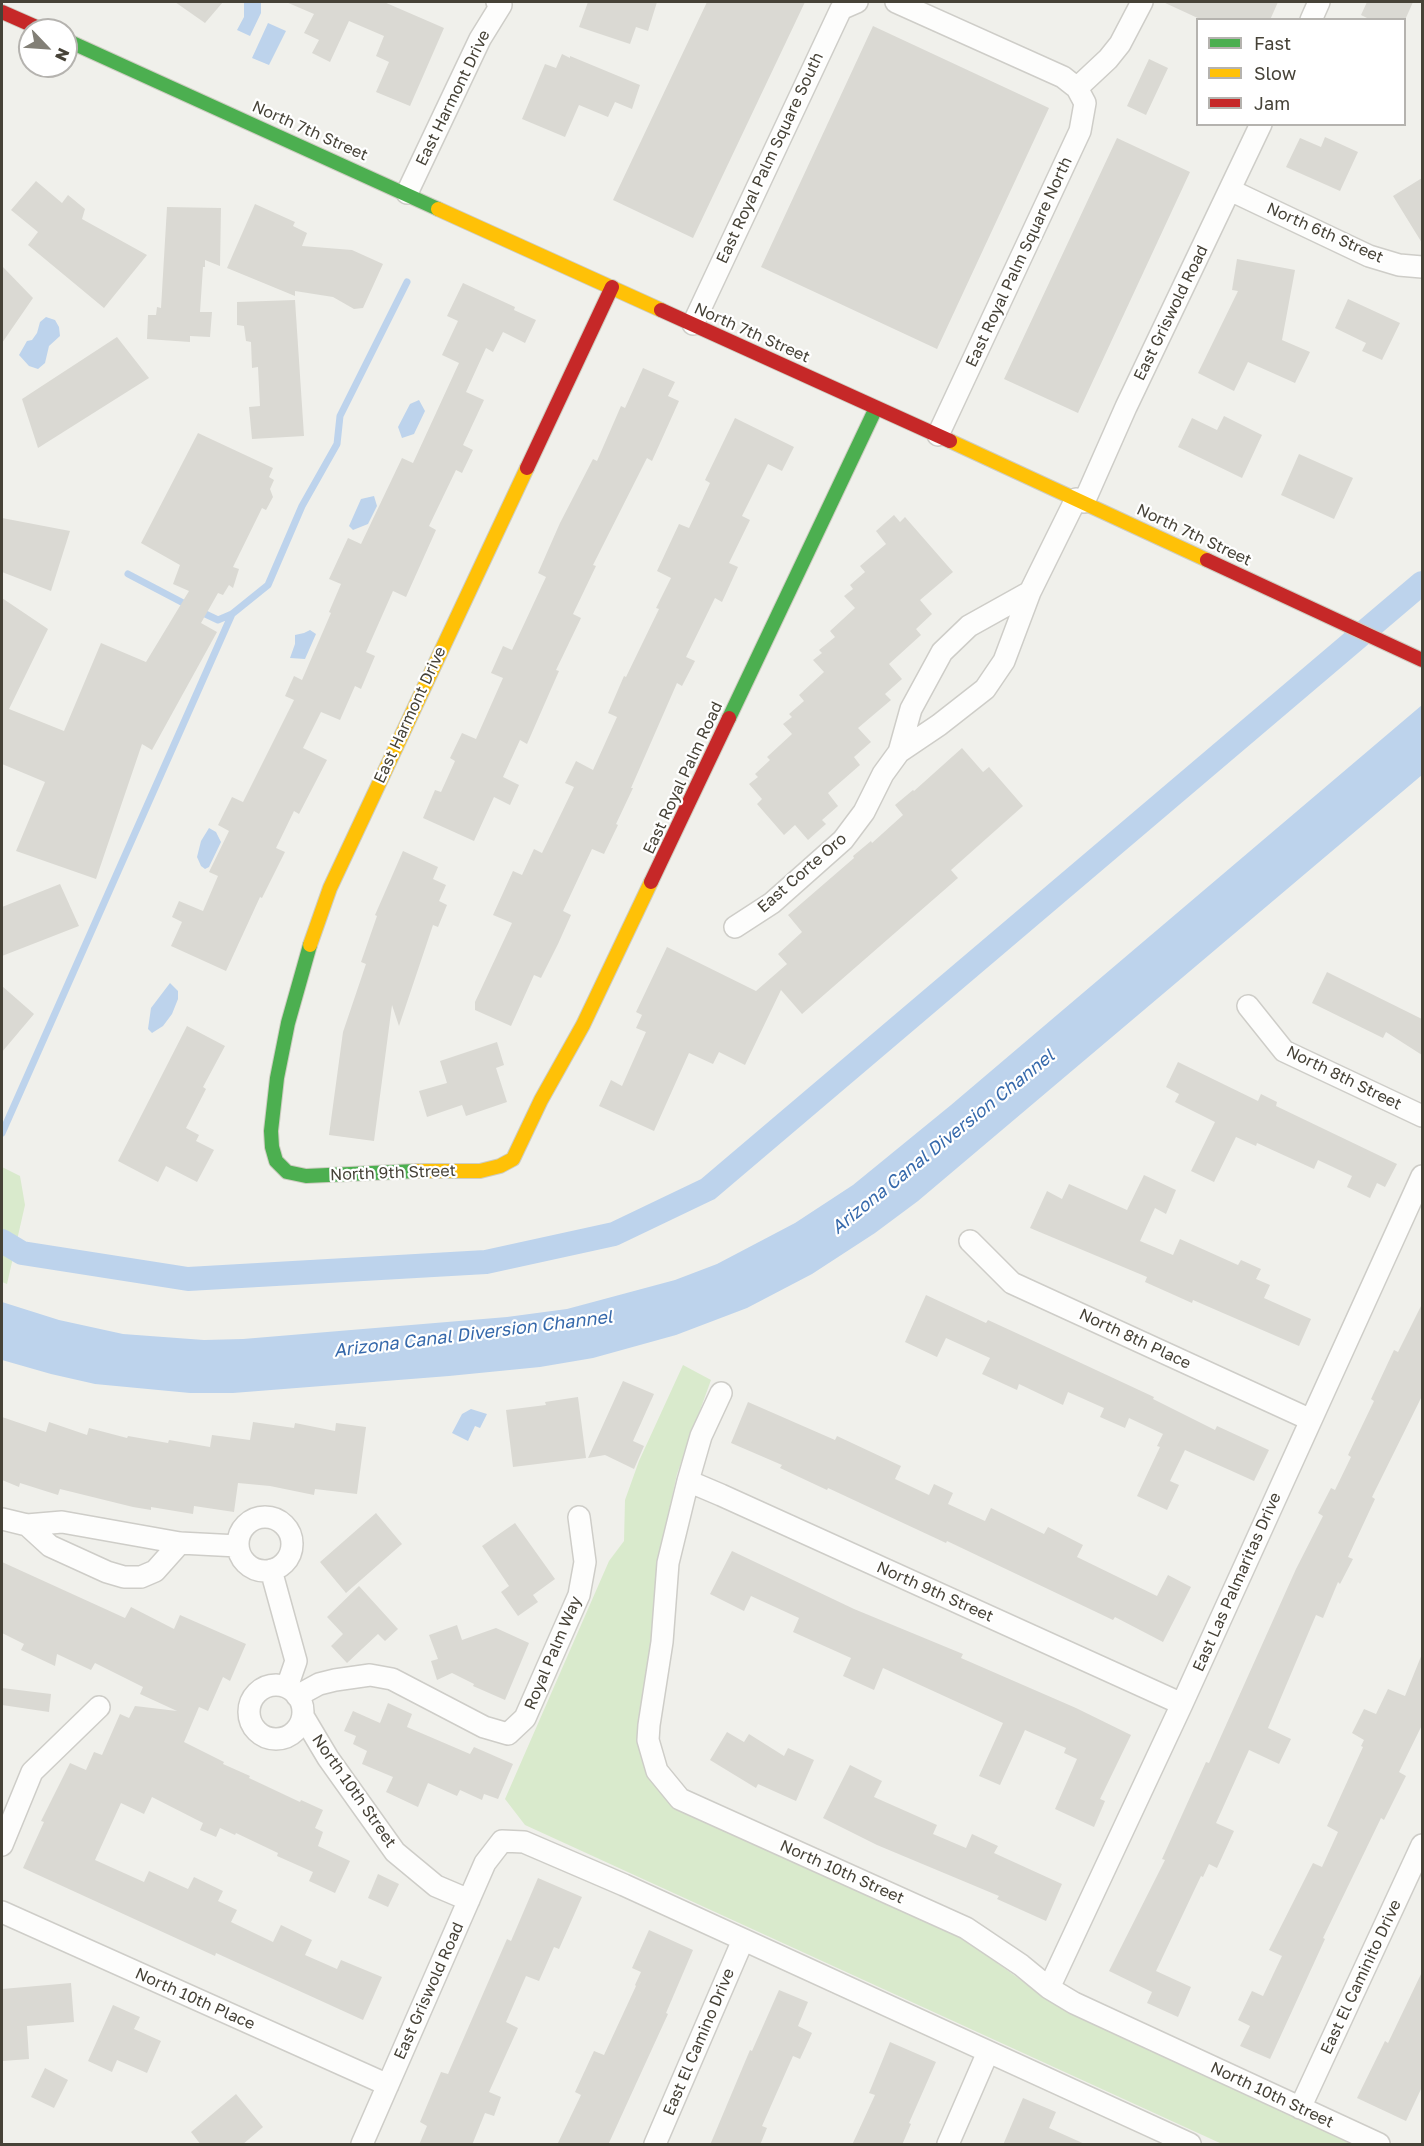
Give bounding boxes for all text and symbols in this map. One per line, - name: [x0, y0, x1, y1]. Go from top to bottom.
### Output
- north arrow: [18, 18, 78, 78]
- legend: [1196, 18, 1406, 126]
- street label: East Harmont Drive: [412, 27, 494, 169]
- text: Fast: [1254, 32, 1291, 54]
- text: N: [51, 45, 74, 64]
- street label: East Royal Palm Square South: [713, 49, 827, 267]
- text: Slow: [1254, 62, 1296, 84]
- text: Jam: [1254, 92, 1290, 114]
- street label: North 7th Street: [249, 97, 371, 165]
- street label: East Royal Palm Square North: [962, 154, 1076, 370]
- street label: North 6th Street: [1264, 199, 1386, 267]
- street label: East Griswold Road: [1130, 242, 1212, 384]
- street label: North 7th Street: [691, 299, 813, 367]
- street label: North 7th Street: [1133, 500, 1255, 570]
- street label: East Harmont Drive: [370, 644, 450, 786]
- street label: East Royal Palm Road: [639, 699, 727, 857]
- street label: East Corte Oro: [754, 829, 850, 917]
- street label: North 8th Street: [1283, 1042, 1405, 1114]
- water label: Arizona Canal Diversion Channel: [827, 1045, 1059, 1239]
- street label: North 9th Street: [330, 1161, 456, 1185]
- street label: North 8th Place: [1076, 1305, 1194, 1373]
- water label: Arizona Canal Diversion Channel: [332, 1306, 614, 1362]
- street label: East Las Palmaritas Drive: [1189, 1489, 1285, 1675]
- street label: North 9th Street: [874, 1558, 996, 1626]
- street label: Royal Palm Way: [520, 1593, 586, 1713]
- street label: North 10th Street: [308, 1731, 400, 1851]
- street label: North 10th Street: [777, 1836, 907, 1908]
- street label: East El Caminito Drive: [1317, 1897, 1405, 2057]
- street label: East Griswold Road: [390, 1919, 468, 2063]
- street label: North 10th Place: [132, 1964, 258, 2034]
- street label: East El Camino Drive: [659, 1966, 739, 2118]
- street label: North 10th Street: [1207, 2058, 1337, 2132]

